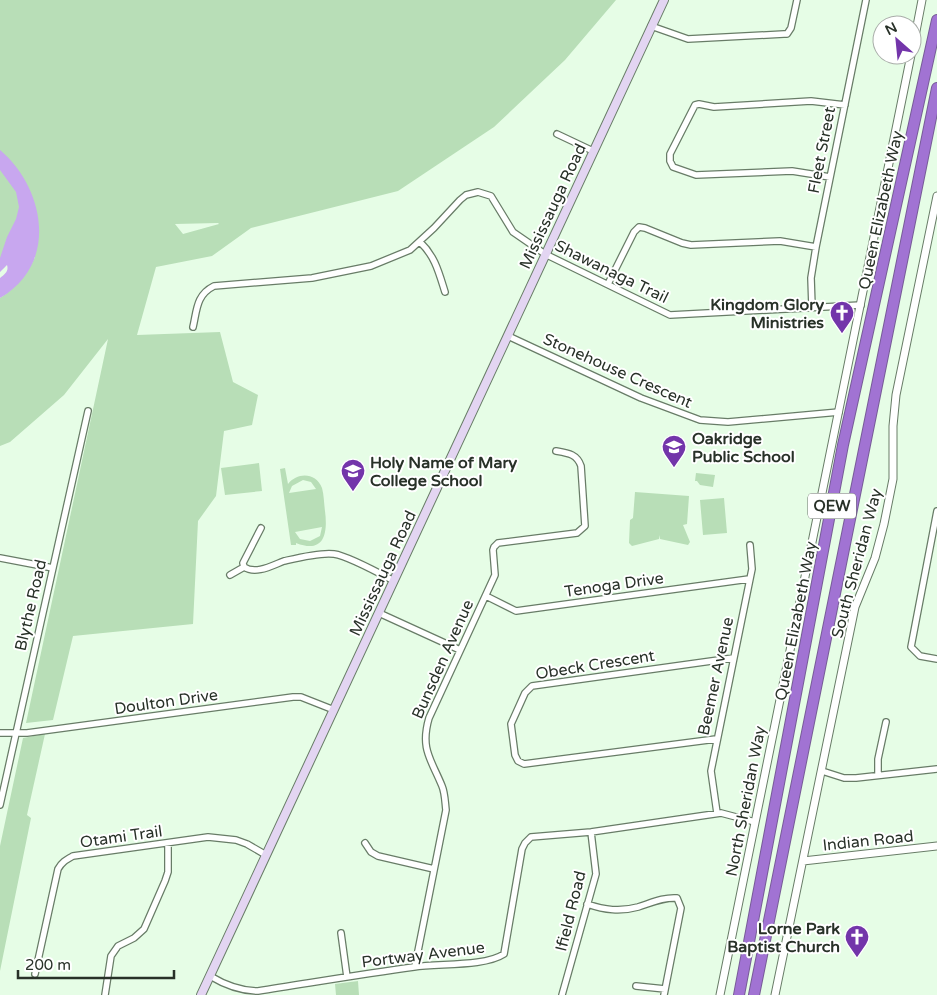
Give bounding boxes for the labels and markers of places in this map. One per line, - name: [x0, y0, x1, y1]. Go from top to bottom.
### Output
- place label: Kingdom Glory Ministries: [710, 295, 824, 333]
- church icon: Kingdom Glory Ministries: [829, 300, 855, 334]
- place label: Oakridge Public School: [692, 429, 795, 467]
- school or university icon: Oakridge Public School: [661, 434, 687, 468]
- place label: Holy Name of Mary College School: [370, 453, 518, 491]
- school or university icon: Holy Name of Mary College School: [340, 458, 366, 492]
- place label: Lorne Park Baptist Church: [727, 919, 840, 957]
- church icon: Lorne Park Baptist Church: [844, 924, 870, 958]

